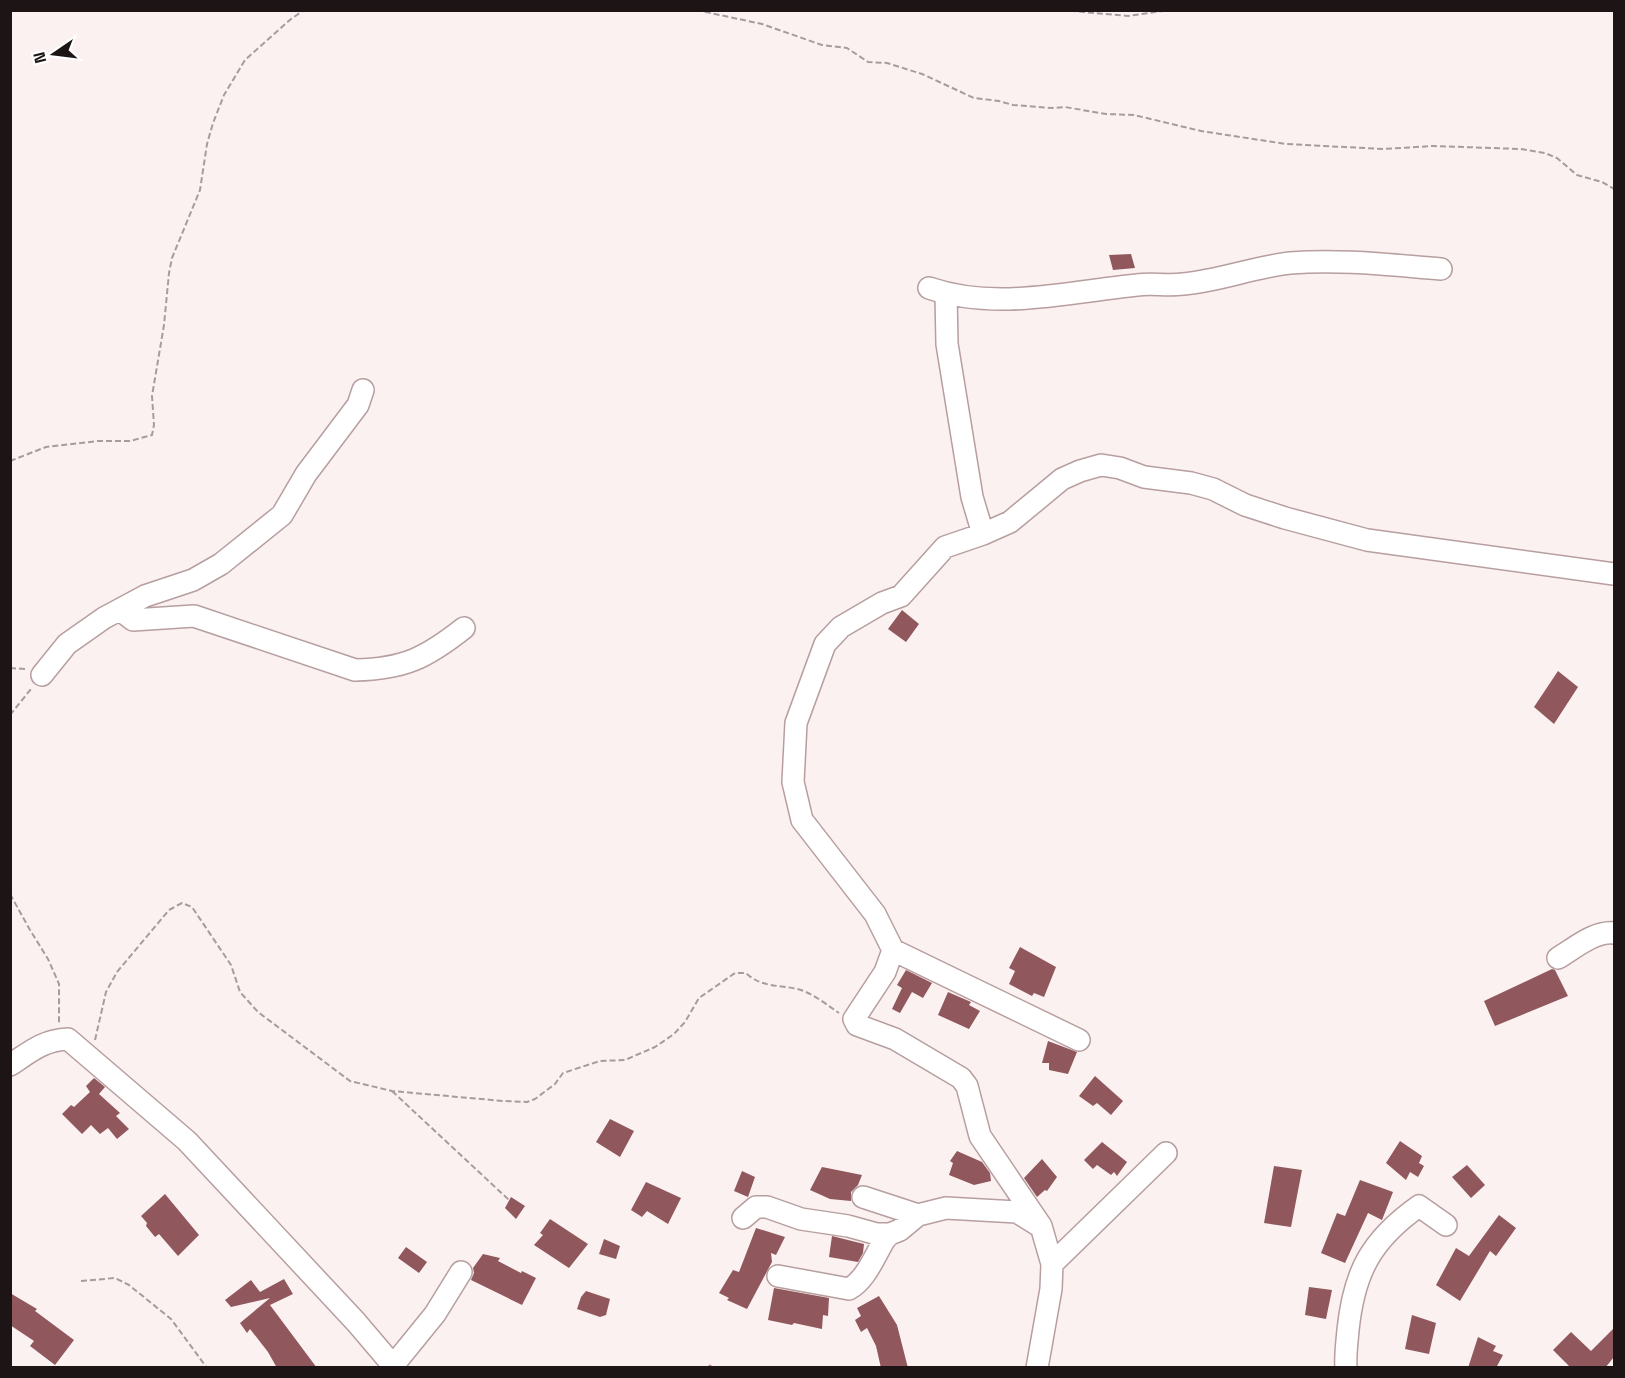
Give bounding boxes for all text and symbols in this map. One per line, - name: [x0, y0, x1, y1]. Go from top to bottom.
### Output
- north arrow: [24, 24, 84, 84]
- text: N: [28, 50, 51, 65]

